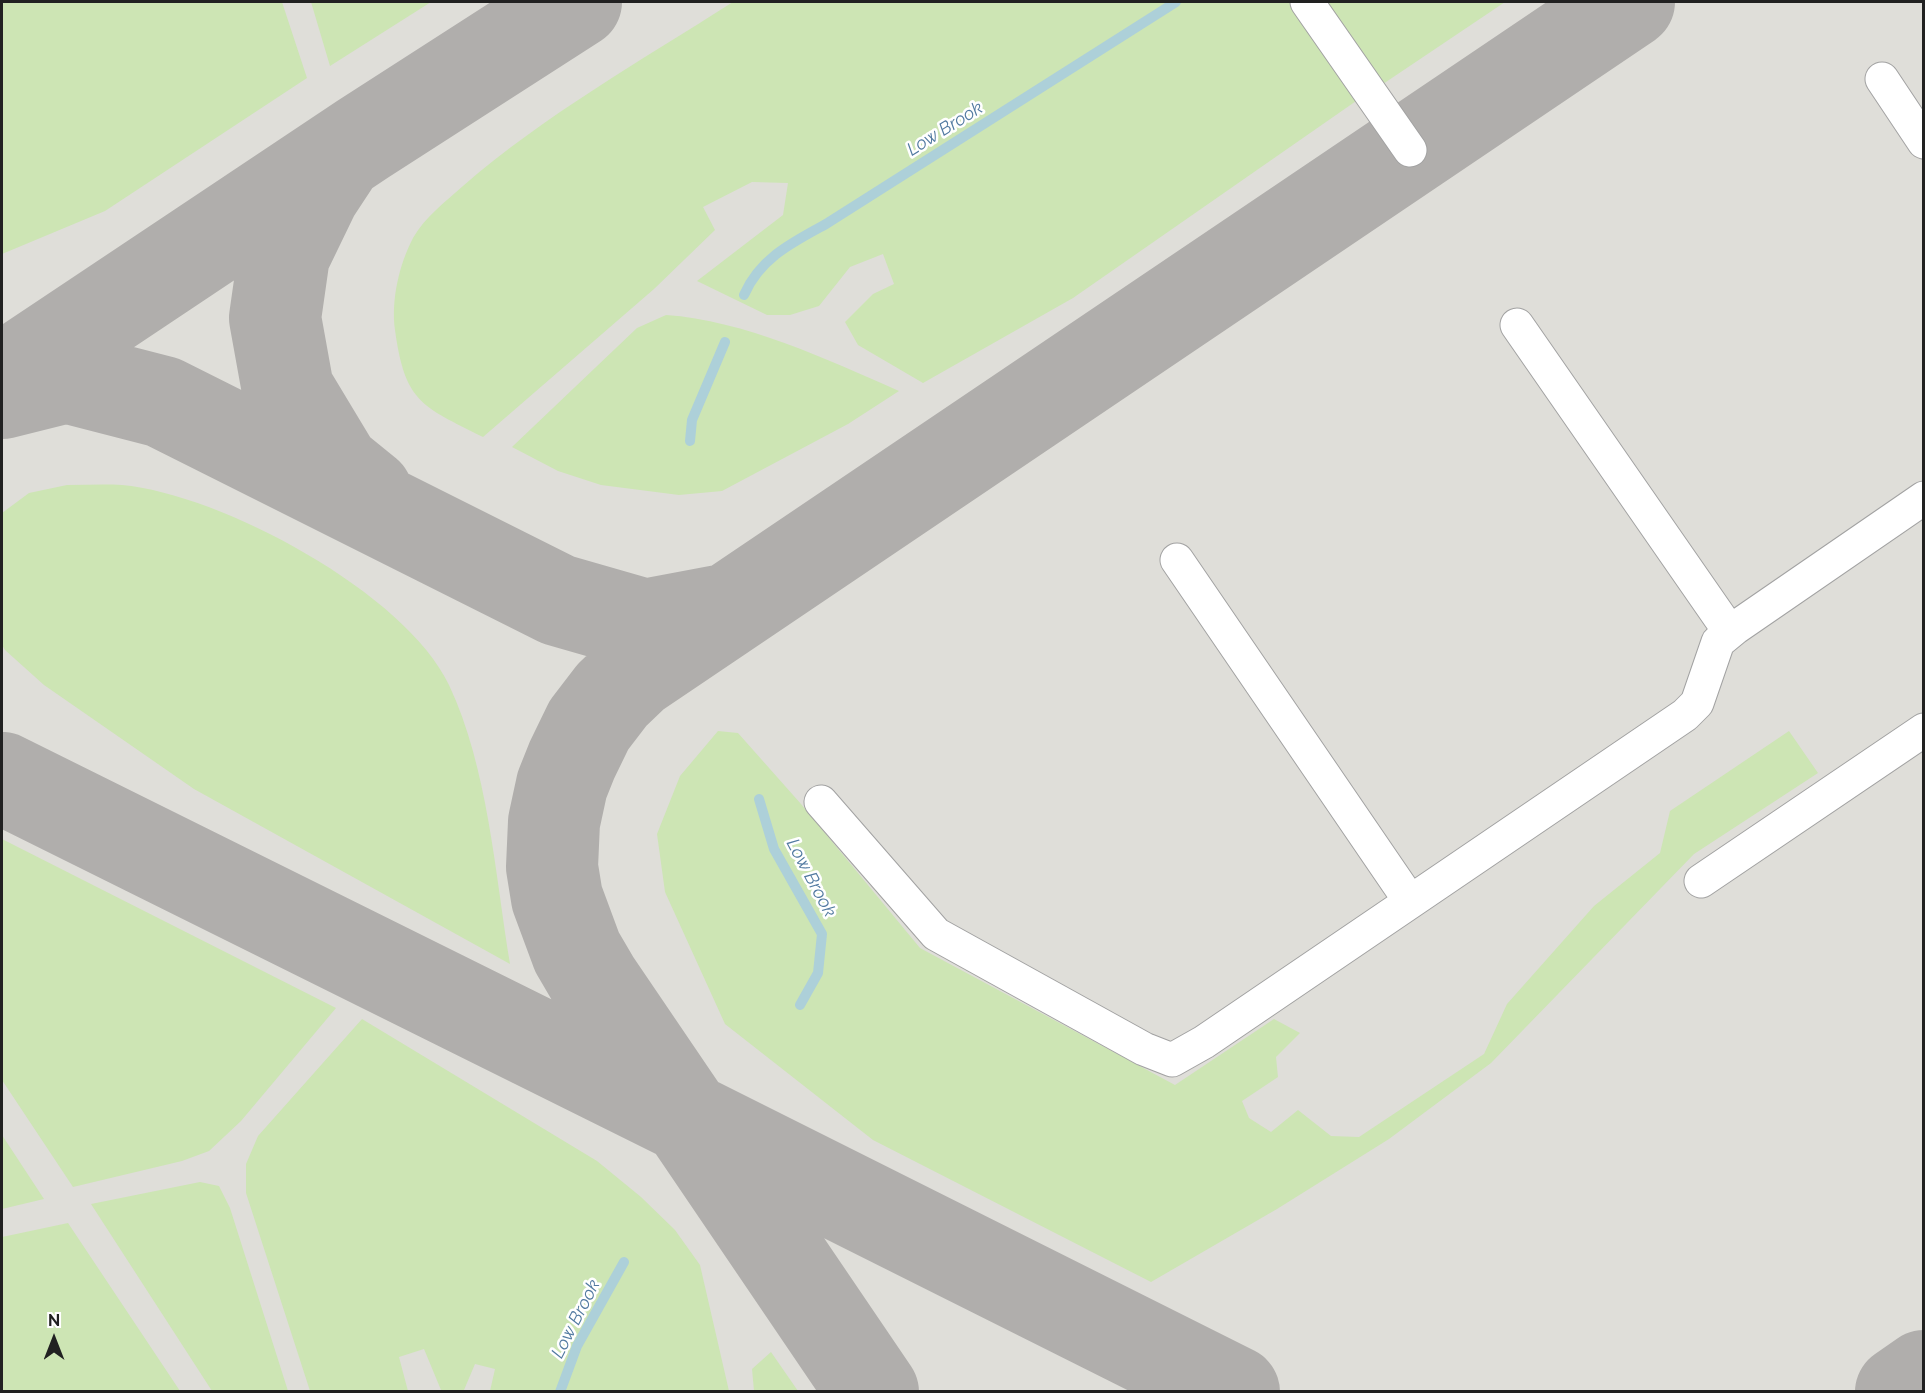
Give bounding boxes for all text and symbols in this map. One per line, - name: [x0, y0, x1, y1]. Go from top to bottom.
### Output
- water label: Low Brook: [903, 97, 987, 161]
- water label: Low Brook: [781, 835, 841, 921]
- water label: Low Brook: [547, 1276, 605, 1362]
- north arrow: [24, 1309, 84, 1369]
- text: N: [48, 1311, 60, 1330]

